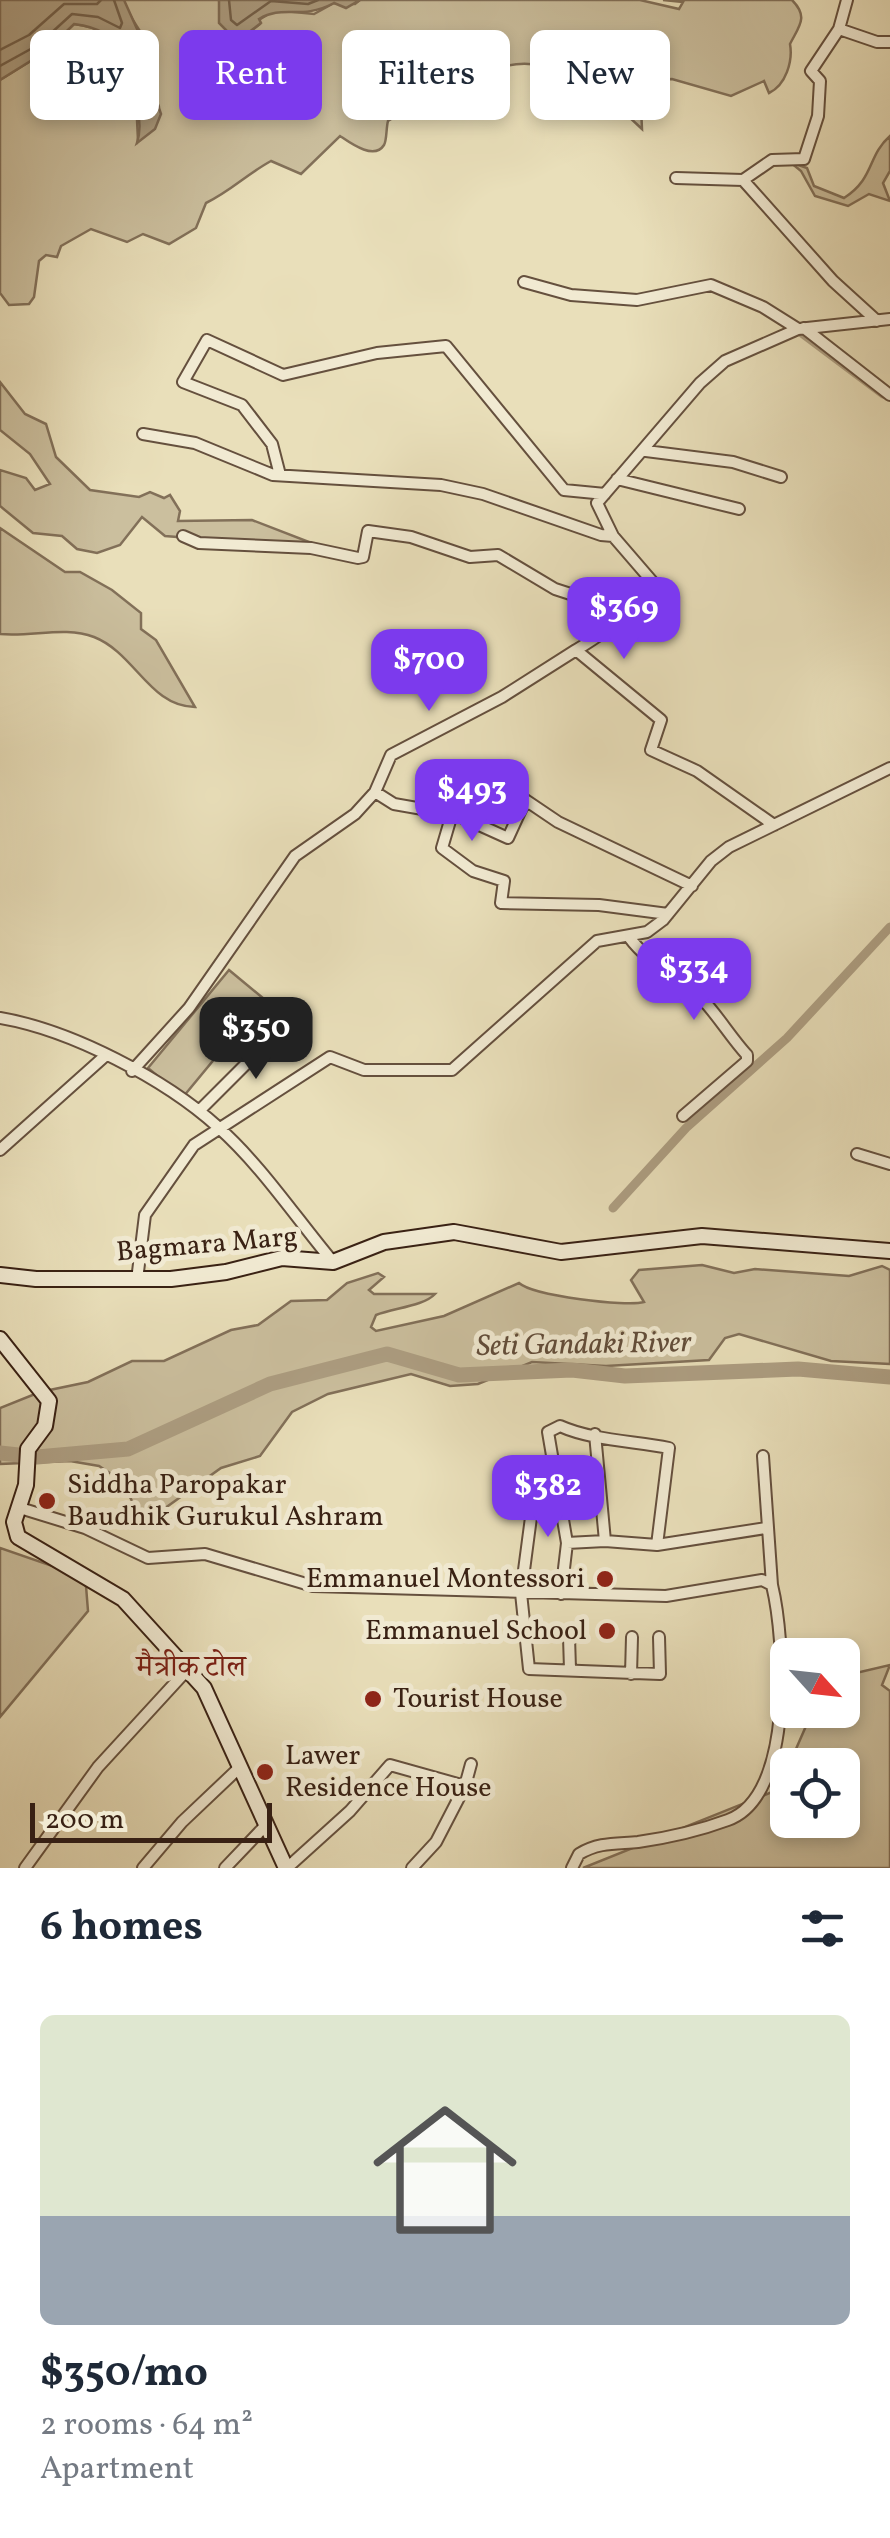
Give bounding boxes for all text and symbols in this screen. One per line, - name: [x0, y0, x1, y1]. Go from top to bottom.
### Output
- chip: Buy: [30, 30, 159, 120]
- chip: Rent: [179, 30, 322, 120]
- chip: Filters: [342, 30, 510, 120]
- chip: New: [530, 30, 670, 120]
- pin: $369: [565, 577, 683, 662]
- text: $369: [589, 587, 659, 631]
- pin: $700: [370, 629, 488, 714]
- text: $700: [393, 639, 465, 683]
- pin: $493: [413, 759, 531, 844]
- text: $493: [437, 769, 507, 813]
- pin: $334: [635, 938, 753, 1023]
- text: $334: [659, 948, 729, 992]
- pin: $350: [197, 997, 315, 1082]
- text: $350: [222, 1007, 290, 1051]
- street label: Bagmara Marg: [115, 1218, 299, 1272]
- water label: Seti Gandaki River: [476, 1322, 693, 1368]
- pin: $382: [489, 1455, 607, 1540]
- text: $382: [514, 1465, 582, 1509]
- place label: Siddha Paropakar Baudhik Gurukul Ashram: [67, 1466, 384, 1537]
- marker: Siddha Paropakar Baudhik Gurukul Ashram: [36, 1490, 58, 1512]
- place label: Emmanuel Montessori: [306, 1560, 585, 1599]
- marker: Emmanuel Montessori: [594, 1568, 616, 1590]
- place label: Emmanuel School: [365, 1612, 587, 1651]
- marker: Emmanuel School: [596, 1620, 618, 1642]
- north arrow: [770, 1638, 860, 1728]
- map controls: [770, 1638, 860, 1838]
- district label: मैत्रीक टोल: [134, 1647, 247, 1689]
- place label: Tourist House: [393, 1680, 563, 1719]
- marker: Tourist House: [362, 1688, 384, 1710]
- place label: Lawer Residence House: [285, 1737, 491, 1808]
- button: locate: [770, 1748, 860, 1838]
- marker: Lawer Residence House: [254, 1761, 276, 1783]
- scale bar: [30, 1798, 272, 1842]
- text: 200 m: [45, 1801, 124, 1840]
- text: 6 homes: [40, 1899, 203, 1958]
- icon: filters: [795, 1901, 850, 1956]
- icon: home: [355, 2080, 535, 2260]
- text: $350/mo: [40, 2345, 208, 2404]
- text: 2 rooms · 64 m²: [40, 2404, 253, 2448]
- text: Apartment: [40, 2448, 194, 2492]

